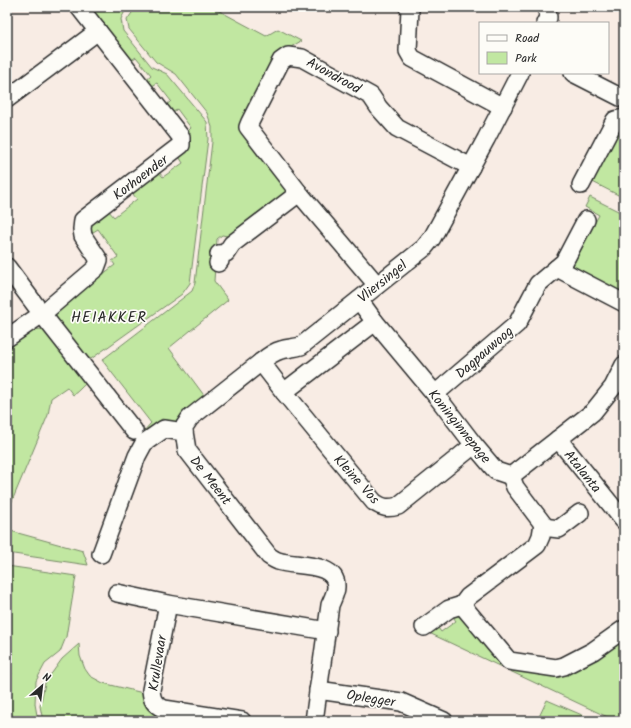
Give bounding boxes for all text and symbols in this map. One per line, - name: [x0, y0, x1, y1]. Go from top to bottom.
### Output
- legend: [479, 22, 609, 74]
- text: Road: [515, 29, 540, 48]
- text: Park: [515, 49, 537, 68]
- street label: Avondrood: [302, 52, 366, 100]
- street label: Korhoender: [108, 149, 174, 206]
- street label: Vliersingel: [353, 255, 413, 309]
- district label: HEIAKKER: [71, 306, 147, 330]
- street label: Dagpauwoog: [451, 321, 519, 384]
- street label: Koninginnepage: [422, 385, 497, 469]
- street label: Atalanta: [558, 445, 606, 498]
- street label: Kleine Vos: [328, 450, 385, 510]
- street label: De Meent: [184, 451, 237, 510]
- street label: Krullevaar: [143, 632, 173, 693]
- north arrow: [22, 666, 62, 706]
- text: N: [39, 668, 54, 688]
- street label: Oplegger: [345, 684, 398, 714]

